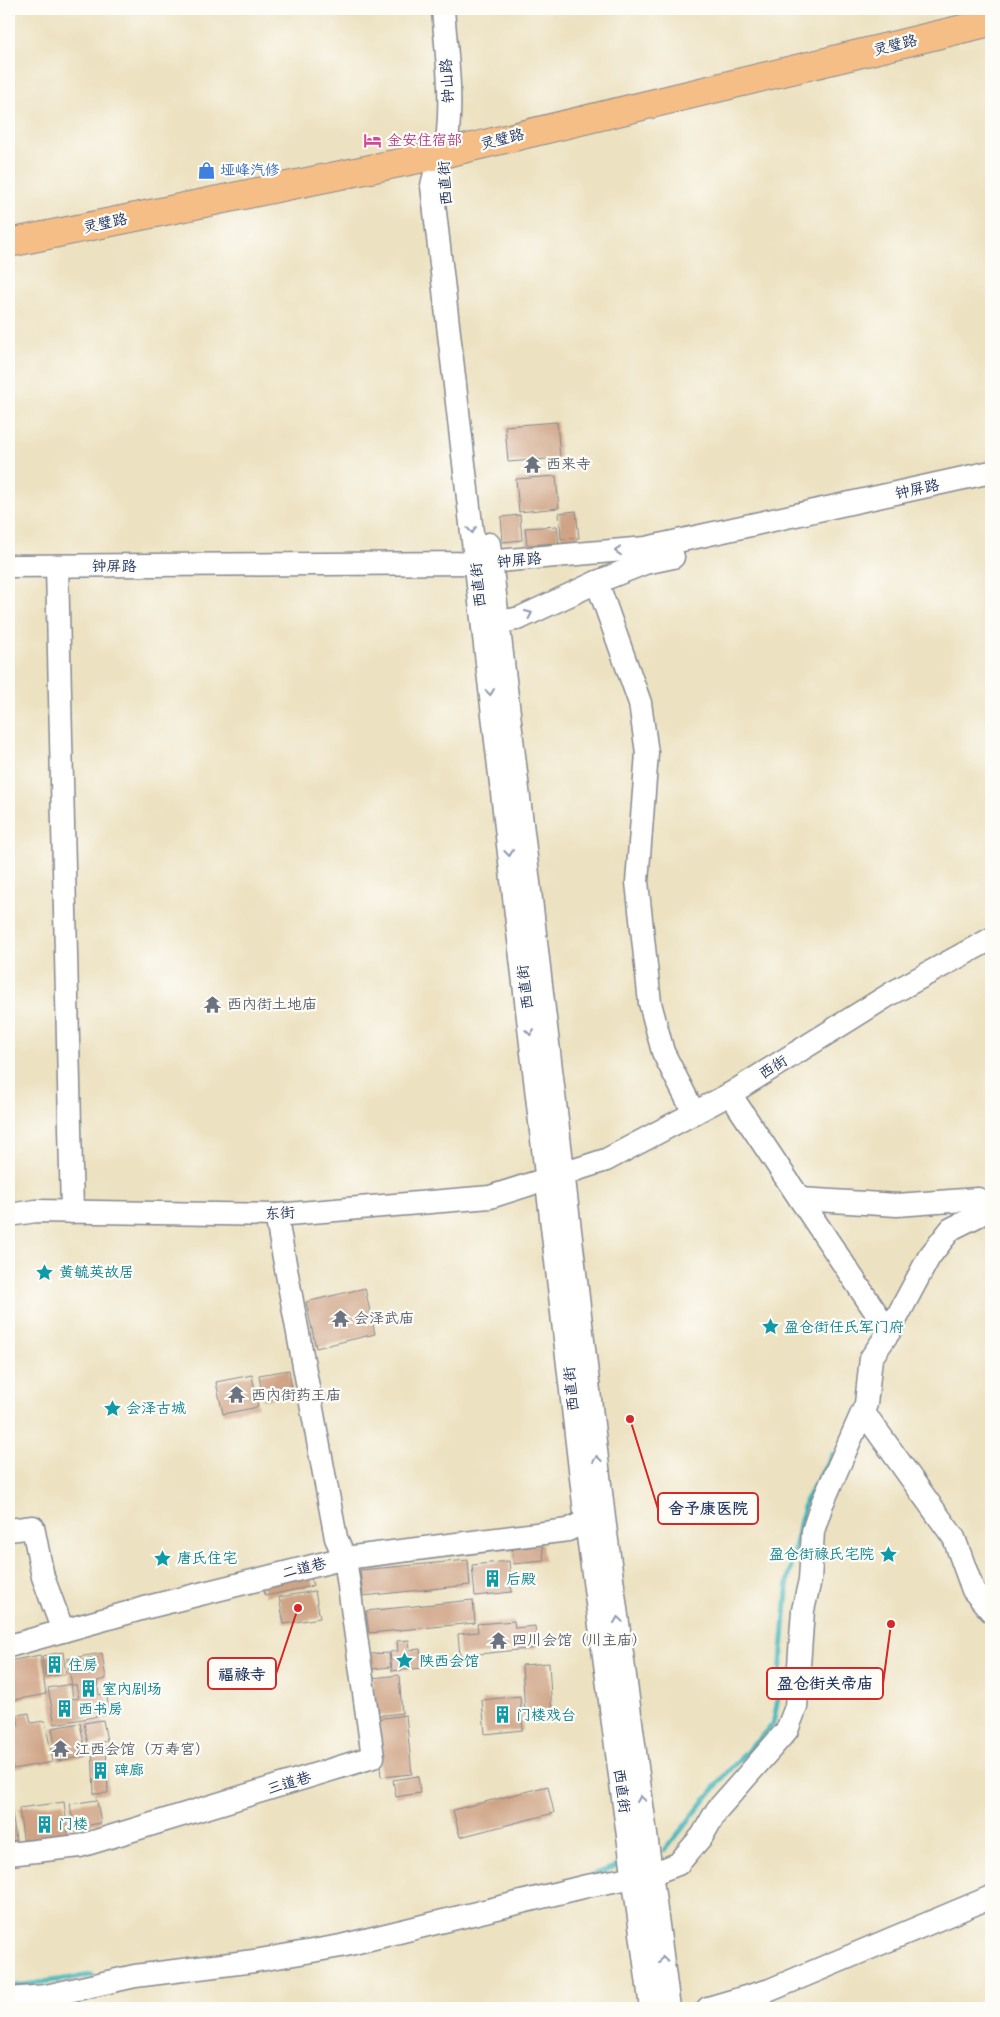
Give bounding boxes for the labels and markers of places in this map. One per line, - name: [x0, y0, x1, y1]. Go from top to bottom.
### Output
- place label: 金安住宿部: [387, 127, 462, 153]
- hotel icon: 金安住宿部: [363, 130, 383, 150]
- place label: 垭峰汽修: [220, 157, 280, 183]
- shop icon: 垭峰汽修: [196, 160, 216, 180]
- place label: 西来寺: [546, 451, 591, 477]
- temple icon: 西来寺: [522, 454, 542, 474]
- place label: 西内街土地庙: [227, 991, 317, 1017]
- temple icon: 西内街土地庙: [203, 994, 223, 1014]
- place label: 黄毓英故居: [59, 1259, 134, 1285]
- place icon: 黄毓英故居: [35, 1262, 55, 1282]
- place label: 会泽武庙: [354, 1305, 414, 1331]
- temple icon: 会泽武庙: [330, 1308, 350, 1328]
- place label: 盈仓街任氏军门府: [784, 1314, 904, 1340]
- place icon: 盈仓街任氏军门府: [760, 1317, 780, 1337]
- place label: 西内街药王庙: [251, 1382, 341, 1408]
- temple icon: 西内街药王庙: [227, 1385, 247, 1405]
- place label: 会泽古城: [126, 1395, 186, 1421]
- place icon: 会泽古城: [102, 1398, 122, 1418]
- callout: 舍予康医院: [658, 1493, 758, 1524]
- place label: 盈仓街禄氏宅院: [769, 1541, 874, 1567]
- place icon: 盈仓街禄氏宅院: [878, 1544, 898, 1564]
- place label: 唐氏住宅: [177, 1545, 237, 1571]
- place icon: 唐氏住宅: [153, 1548, 173, 1568]
- place label: 后殿: [506, 1566, 536, 1592]
- building icon: 后殿: [482, 1569, 502, 1589]
- place label: 四川会馆（川主庙）: [512, 1627, 647, 1653]
- temple icon: 四川会馆（川主庙）: [488, 1630, 508, 1650]
- place label: 陕西会馆: [419, 1648, 479, 1674]
- place icon: 陕西会馆: [395, 1651, 415, 1671]
- place label: 住房: [68, 1652, 98, 1678]
- building icon: 住房: [44, 1655, 64, 1675]
- callout: 福禄寺: [208, 1658, 276, 1689]
- callout: 盈仓街关帝庙: [767, 1668, 883, 1699]
- place label: 室内剧场: [102, 1676, 162, 1702]
- building icon: 室内剧场: [78, 1679, 98, 1699]
- place label: 西书房: [78, 1696, 123, 1722]
- building icon: 西书房: [54, 1699, 74, 1719]
- place label: 门楼戏台: [516, 1702, 576, 1728]
- building icon: 门楼戏台: [492, 1705, 512, 1725]
- place label: 江西会馆（万寿宫）: [75, 1736, 210, 1762]
- temple icon: 江西会馆（万寿宫）: [51, 1739, 71, 1759]
- place label: 碑廊: [114, 1757, 144, 1783]
- building icon: 碑廊: [90, 1760, 110, 1780]
- place label: 门楼: [58, 1811, 88, 1837]
- building icon: 门楼: [34, 1814, 54, 1834]

